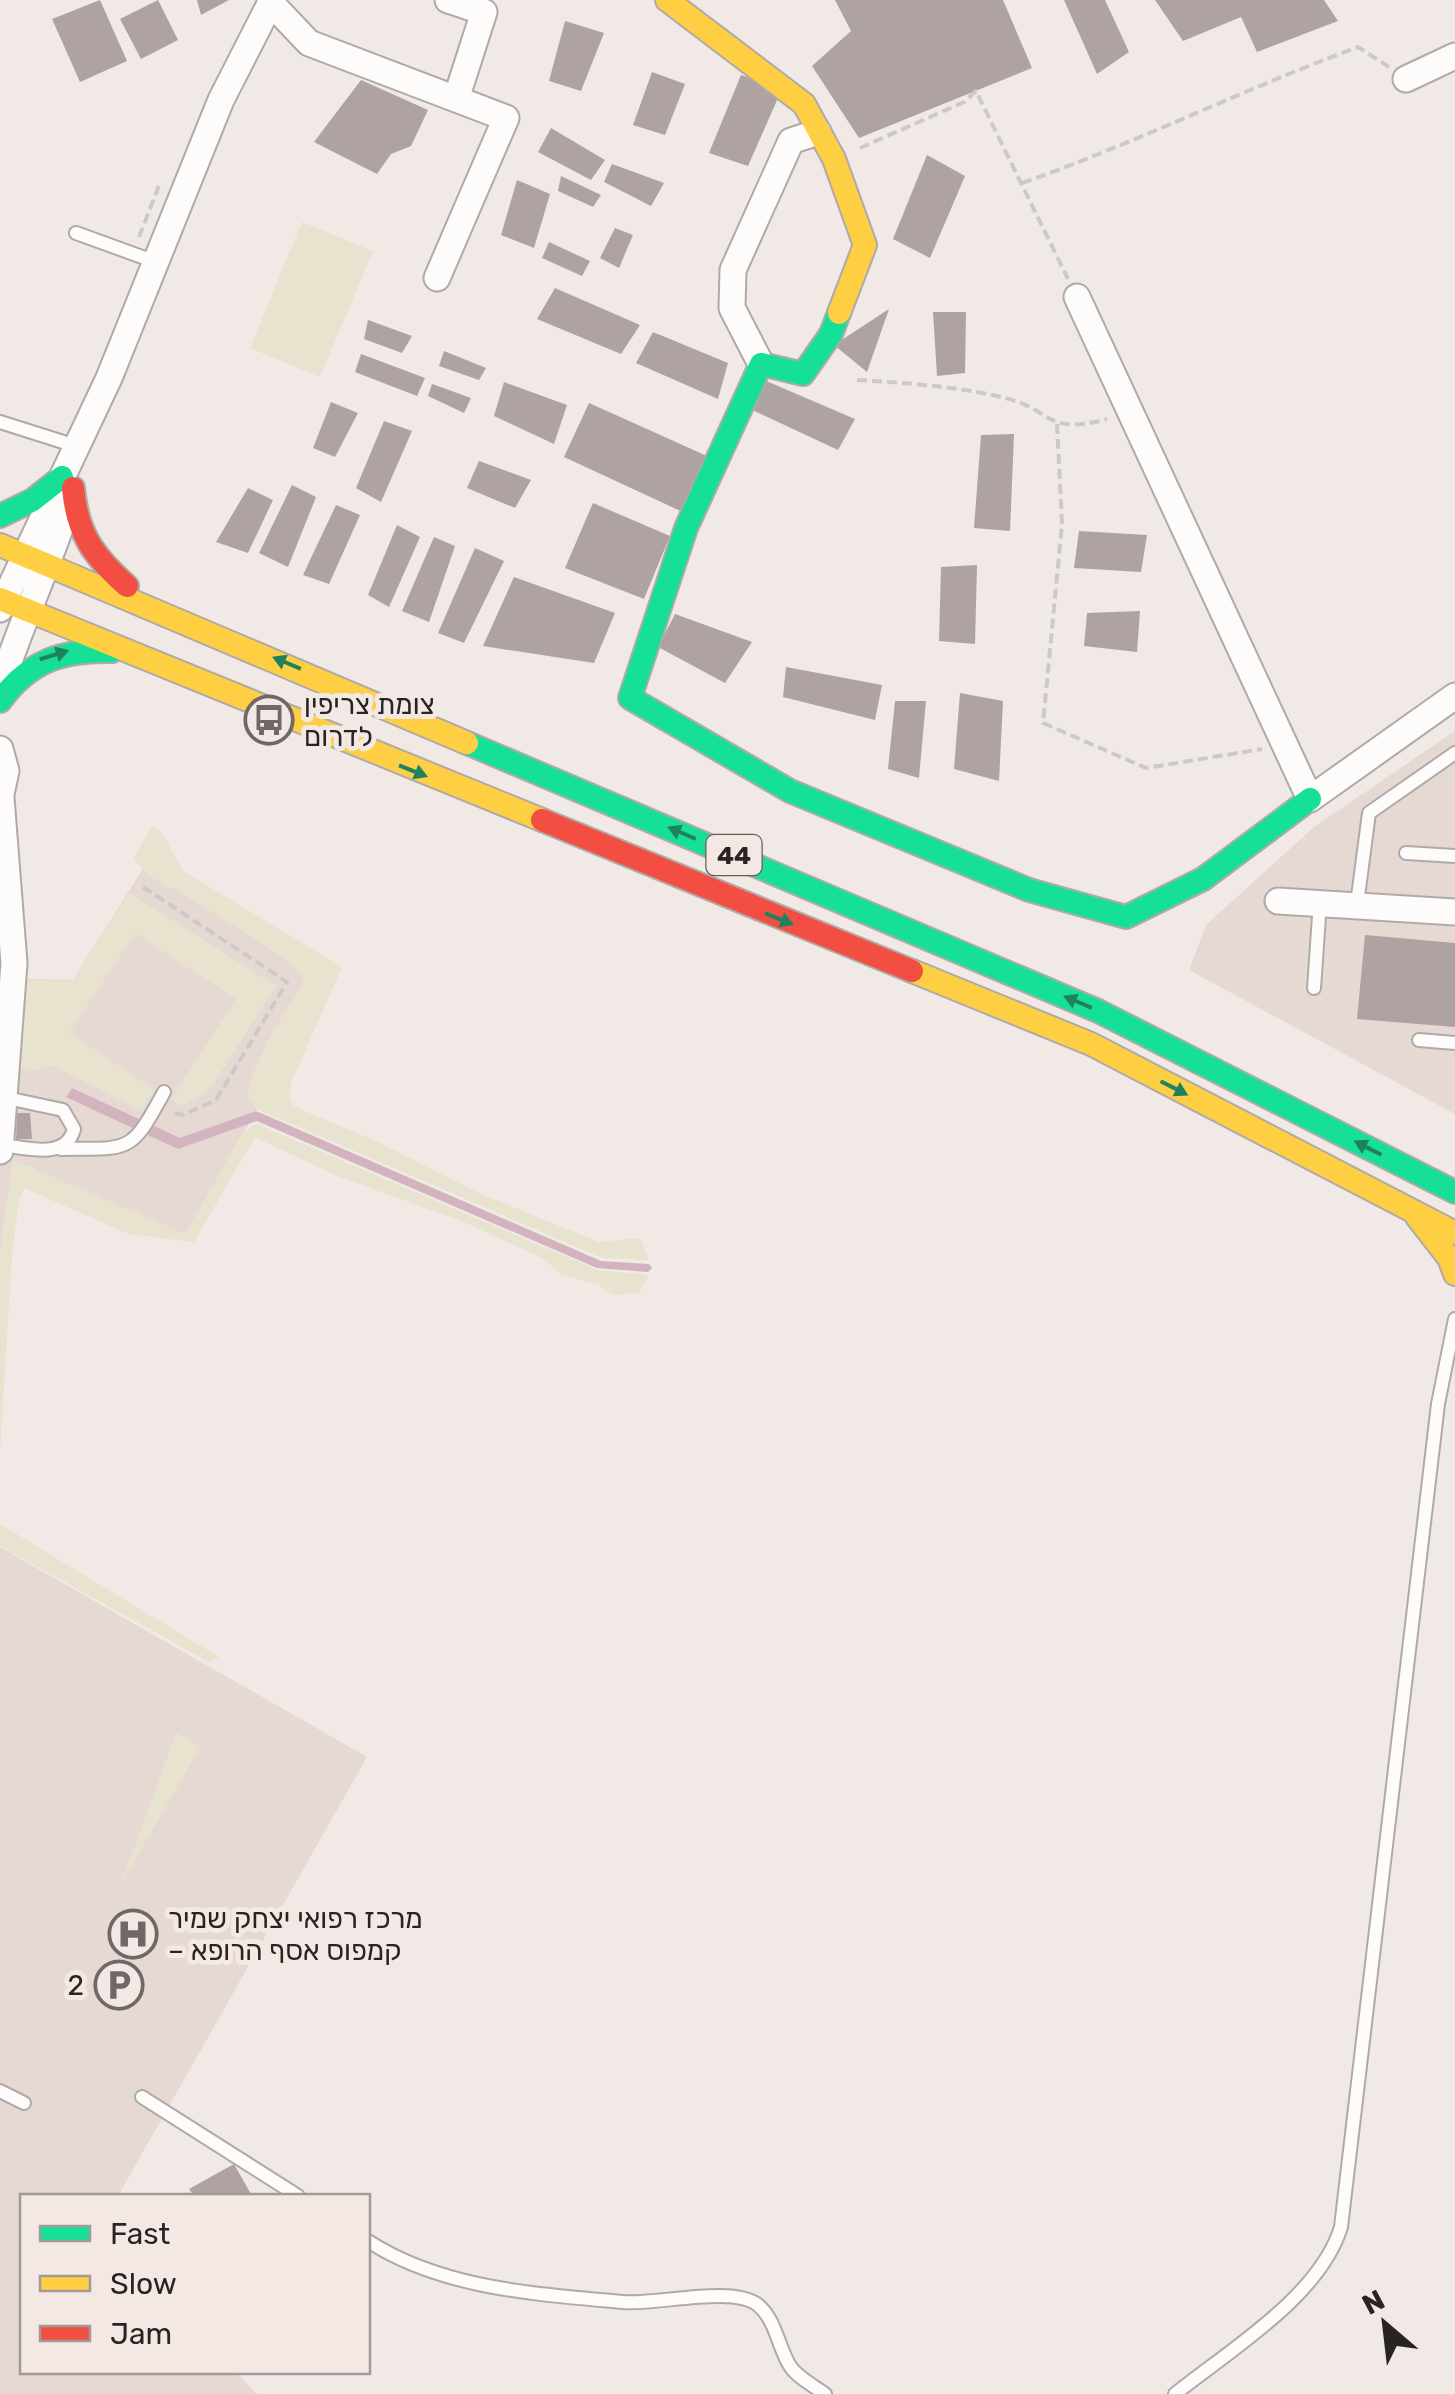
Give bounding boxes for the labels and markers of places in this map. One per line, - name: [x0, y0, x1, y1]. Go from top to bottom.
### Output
- place label: צומת צריפין לדרום: [304, 688, 435, 753]
- bus stop icon: צומת צריפין לדרום: [243, 694, 295, 746]
- place label: מרכז רפואי יצחק שמיר – קמפוס אסף הרופא: [168, 1902, 423, 1967]
- hospital icon: מרכז רפואי יצחק שמיר – קמפוס אסף הרופא: [107, 1908, 159, 1960]
- parking icon: 2: [93, 1959, 145, 2011]
- place label: 2: [68, 1969, 84, 2002]

